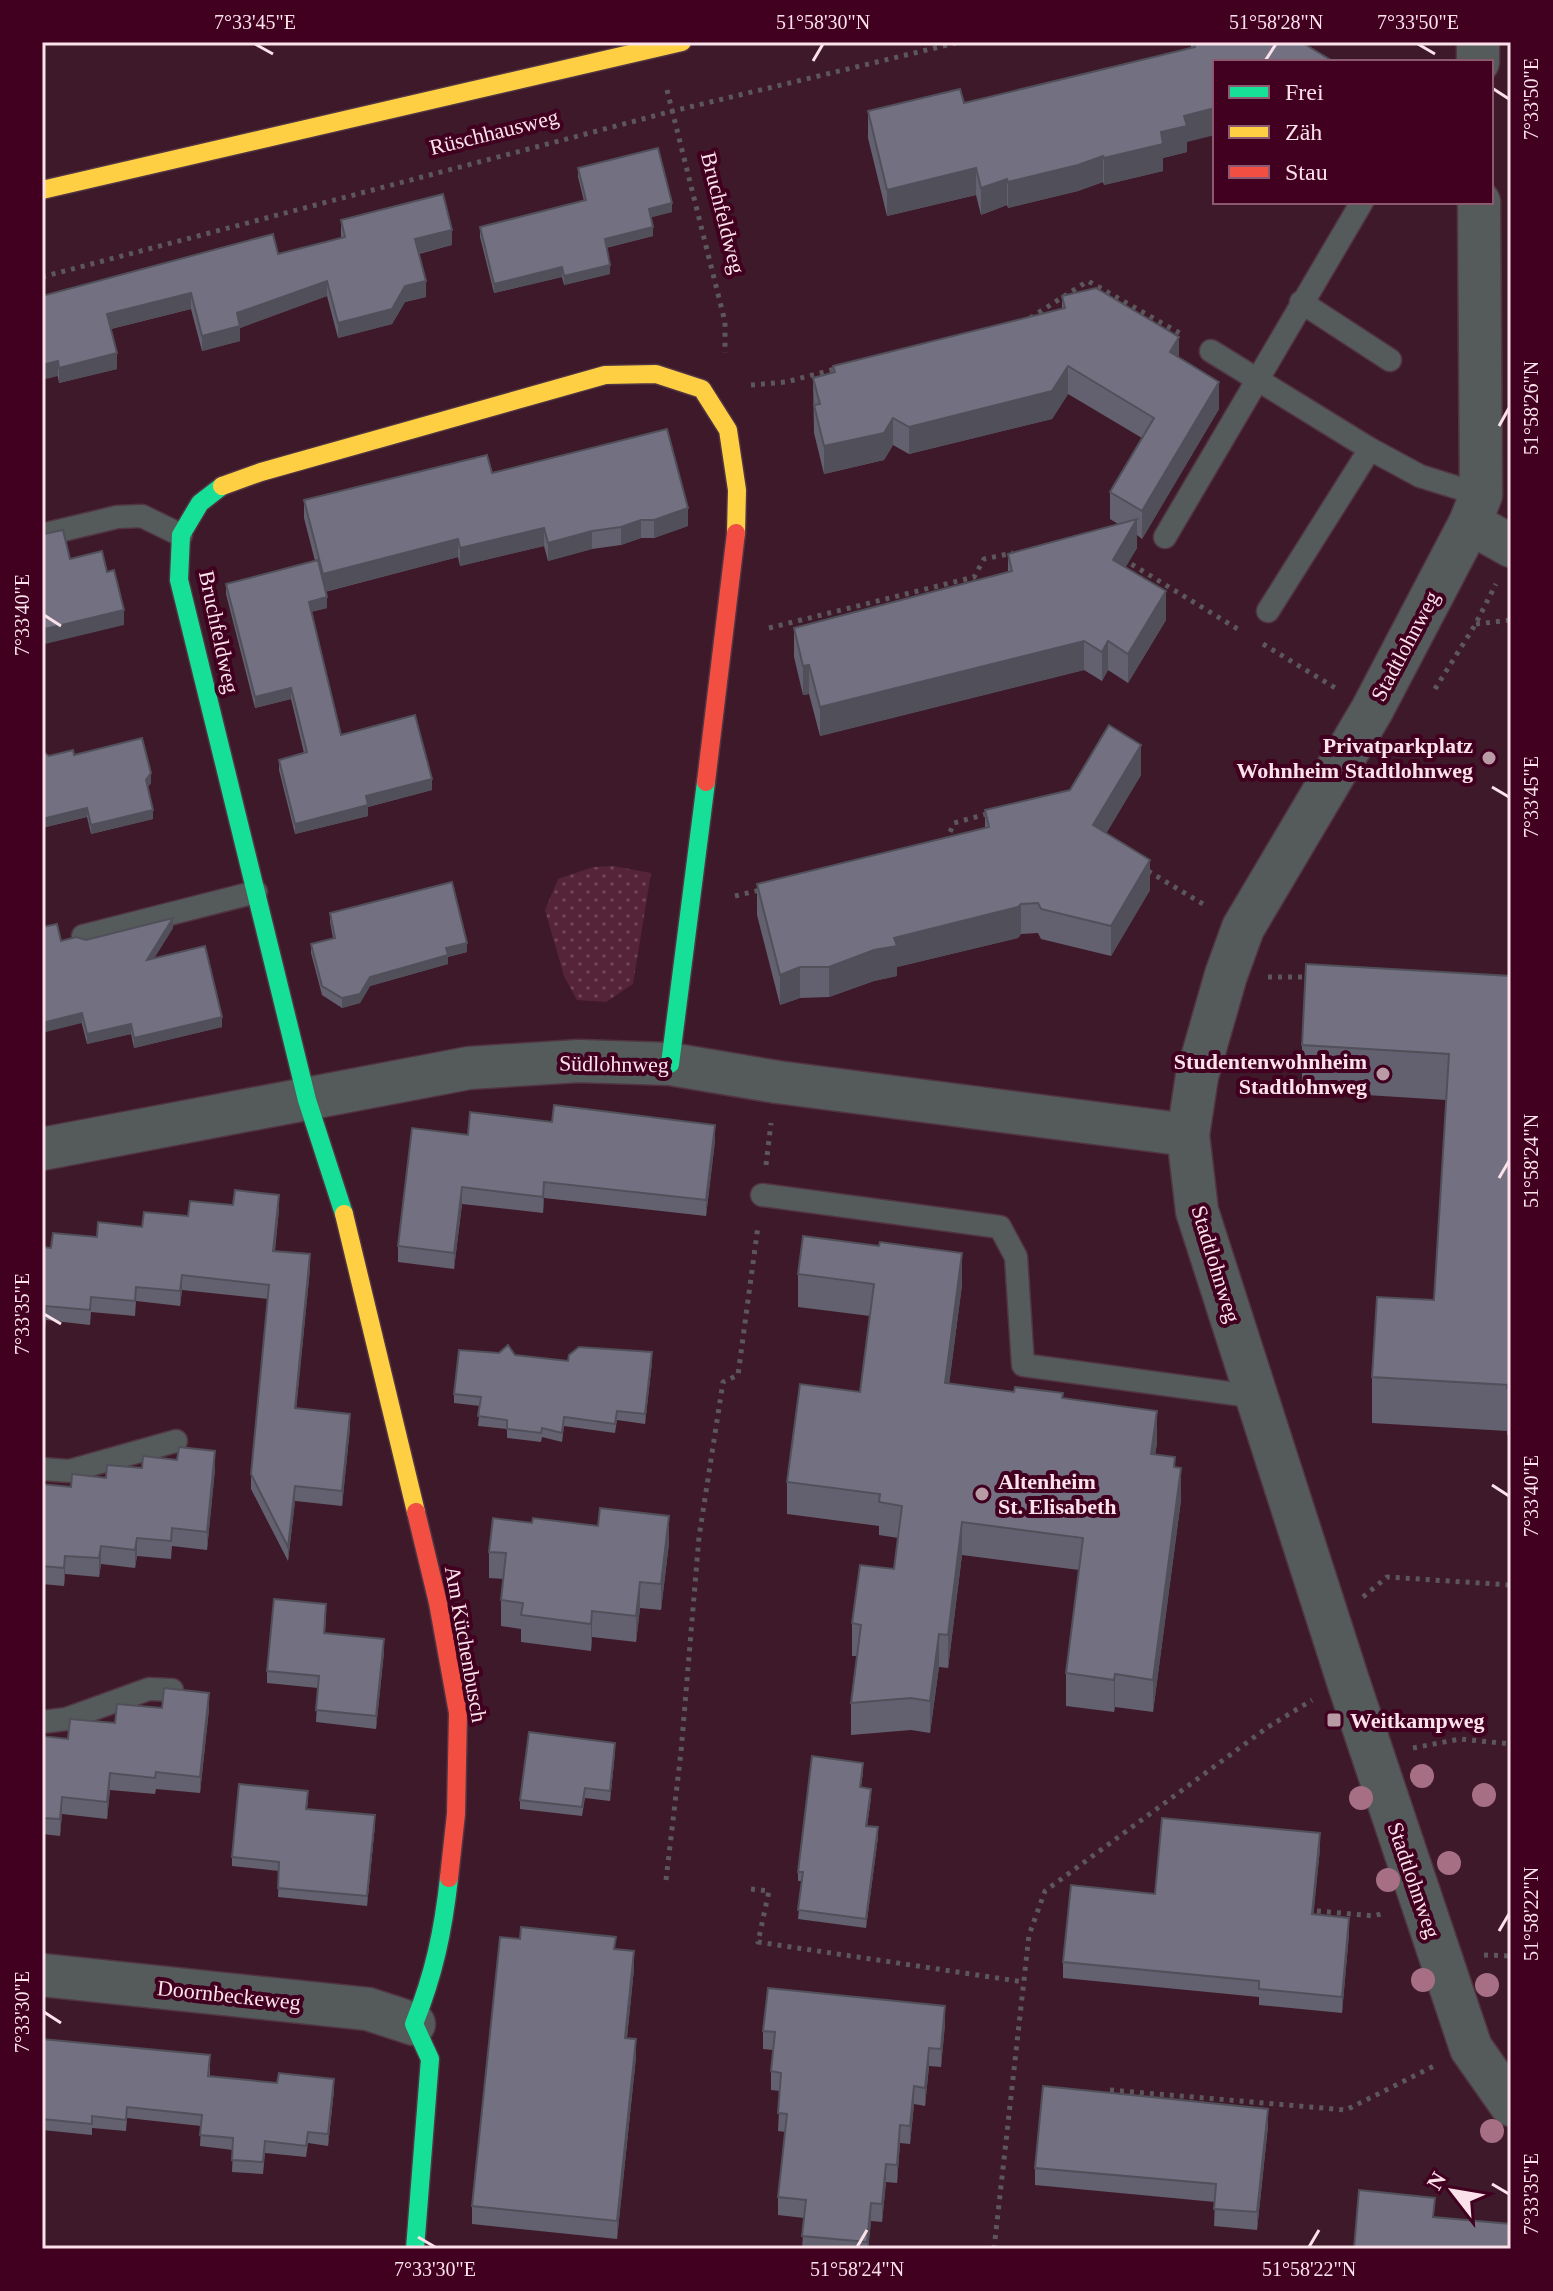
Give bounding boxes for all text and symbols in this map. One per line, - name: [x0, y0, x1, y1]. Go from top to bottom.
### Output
- text: 7°33'45"E: [214, 11, 296, 33]
- text: 51°58'30"N: [776, 11, 870, 33]
- text: 51°58'28"N: [1229, 11, 1323, 33]
- text: 7°33'50"E: [1377, 11, 1459, 33]
- text: 7°33'50"E: [1520, 58, 1542, 140]
- legend: [1213, 60, 1493, 204]
- text: Frei: [1285, 79, 1324, 105]
- street label: Rüschhausweg: [427, 104, 561, 160]
- text: Zäh: [1285, 119, 1322, 145]
- street label: Bruchfeldweg: [696, 150, 750, 276]
- text: Stau: [1285, 159, 1328, 185]
- text: 51°58'26"N: [1520, 361, 1542, 455]
- street label: Bruchfeldweg: [194, 568, 244, 696]
- text: 7°33'40"E: [11, 574, 33, 656]
- street label: Stadtlohnweg: [1366, 587, 1444, 705]
- place label: Privatparkplatz Wohnheim Stadtlohnweg: [1236, 733, 1473, 783]
- marker: Privatparkplatz Wohnheim Stadtlohnweg: [1480, 749, 1498, 767]
- text: 7°33'45"E: [1520, 756, 1542, 838]
- place label: Studentenwohnheim Stadtlohnweg: [1174, 1049, 1367, 1099]
- street label: Südlohnweg: [559, 1051, 669, 1077]
- marker: Studentenwohnheim Stadtlohnweg: [1374, 1065, 1392, 1083]
- text: 51°58'24"N: [1520, 1114, 1542, 1208]
- street label: Stadtlohnweg: [1186, 1202, 1246, 1326]
- text: 7°33'35"E: [11, 1273, 33, 1355]
- text: 7°33'40"E: [1520, 1455, 1542, 1537]
- place label: Altenheim St. Elisabeth: [998, 1469, 1117, 1519]
- marker: Altenheim St. Elisabeth: [973, 1485, 991, 1503]
- street label: Am Küchenbusch: [440, 1564, 492, 1724]
- place label: Weitkampweg: [1350, 1708, 1484, 1733]
- marker: Weitkampweg: [1325, 1711, 1343, 1729]
- street label: Stadtlohnweg: [1382, 1819, 1446, 1941]
- text: 51°58'22"N: [1520, 1867, 1542, 1961]
- text: 7°33'30"E: [11, 1971, 33, 2053]
- street label: Doornbeckeweg: [156, 1975, 302, 2015]
- north arrow: [1413, 2151, 1493, 2231]
- text: 7°33'35"E: [1520, 2153, 1542, 2235]
- text: N: [1421, 2168, 1451, 2194]
- text: 7°33'30"E: [394, 2258, 476, 2280]
- text: 51°58'24"N: [810, 2258, 904, 2280]
- text: 51°58'22"N: [1262, 2258, 1356, 2280]

